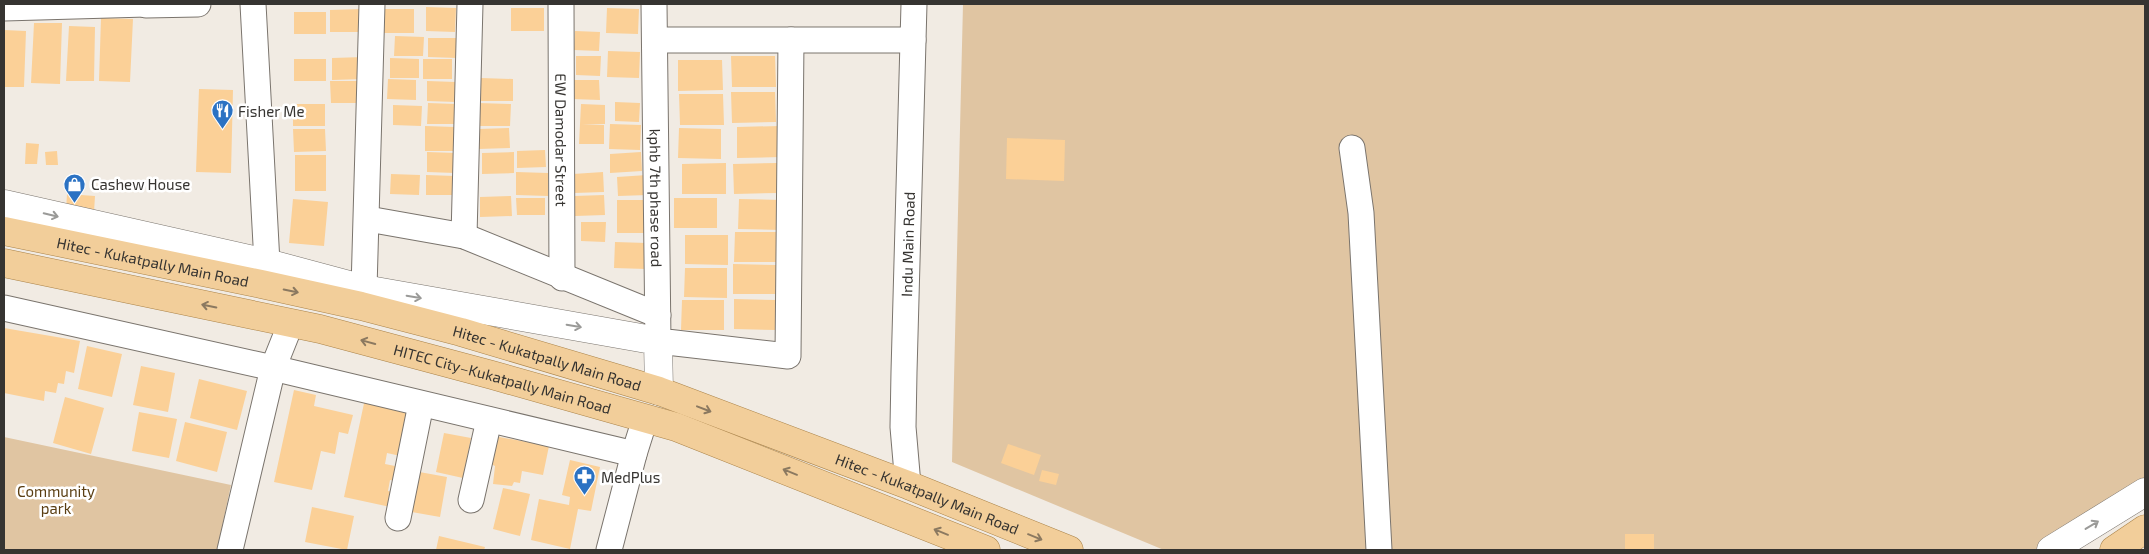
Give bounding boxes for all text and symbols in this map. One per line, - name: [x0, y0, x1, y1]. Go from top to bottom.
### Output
- street label: EW Damodar Street: [552, 73, 571, 207]
- restaurant icon: Fisher Me: [210, 99, 234, 130]
- place label: Fisher Me: [238, 102, 304, 120]
- street label: kphb 7th phase road: [646, 129, 666, 267]
- shop icon: Cashew House: [63, 172, 87, 203]
- place label: Cashew House: [91, 175, 190, 193]
- street label: Indu Main Road: [897, 192, 918, 297]
- one-way arrow: [43, 211, 59, 220]
- street label: Hitec - Kukatpally Main Road: [55, 233, 251, 290]
- one-way arrow: [283, 286, 299, 296]
- one-way arrow: [406, 293, 422, 303]
- one-way arrow: [202, 301, 218, 310]
- street label: Hitec - Kukatpally Main Road: [451, 321, 643, 394]
- one-way arrow: [566, 321, 582, 331]
- one-way arrow: [360, 336, 376, 346]
- street label: HITEC City–Kukatpally Main Road: [392, 340, 613, 417]
- one-way arrow: [696, 404, 711, 414]
- street label: Hitec - Kukatpally Main Road: [833, 449, 1022, 538]
- pharmacy icon: MedPlus: [573, 465, 597, 496]
- one-way arrow: [783, 467, 798, 477]
- place label: MedPlus: [601, 468, 660, 486]
- park label: Community park: [17, 482, 95, 517]
- one-way arrow: [2085, 519, 2099, 529]
- one-way arrow: [934, 527, 949, 537]
- one-way arrow: [1027, 532, 1042, 542]

